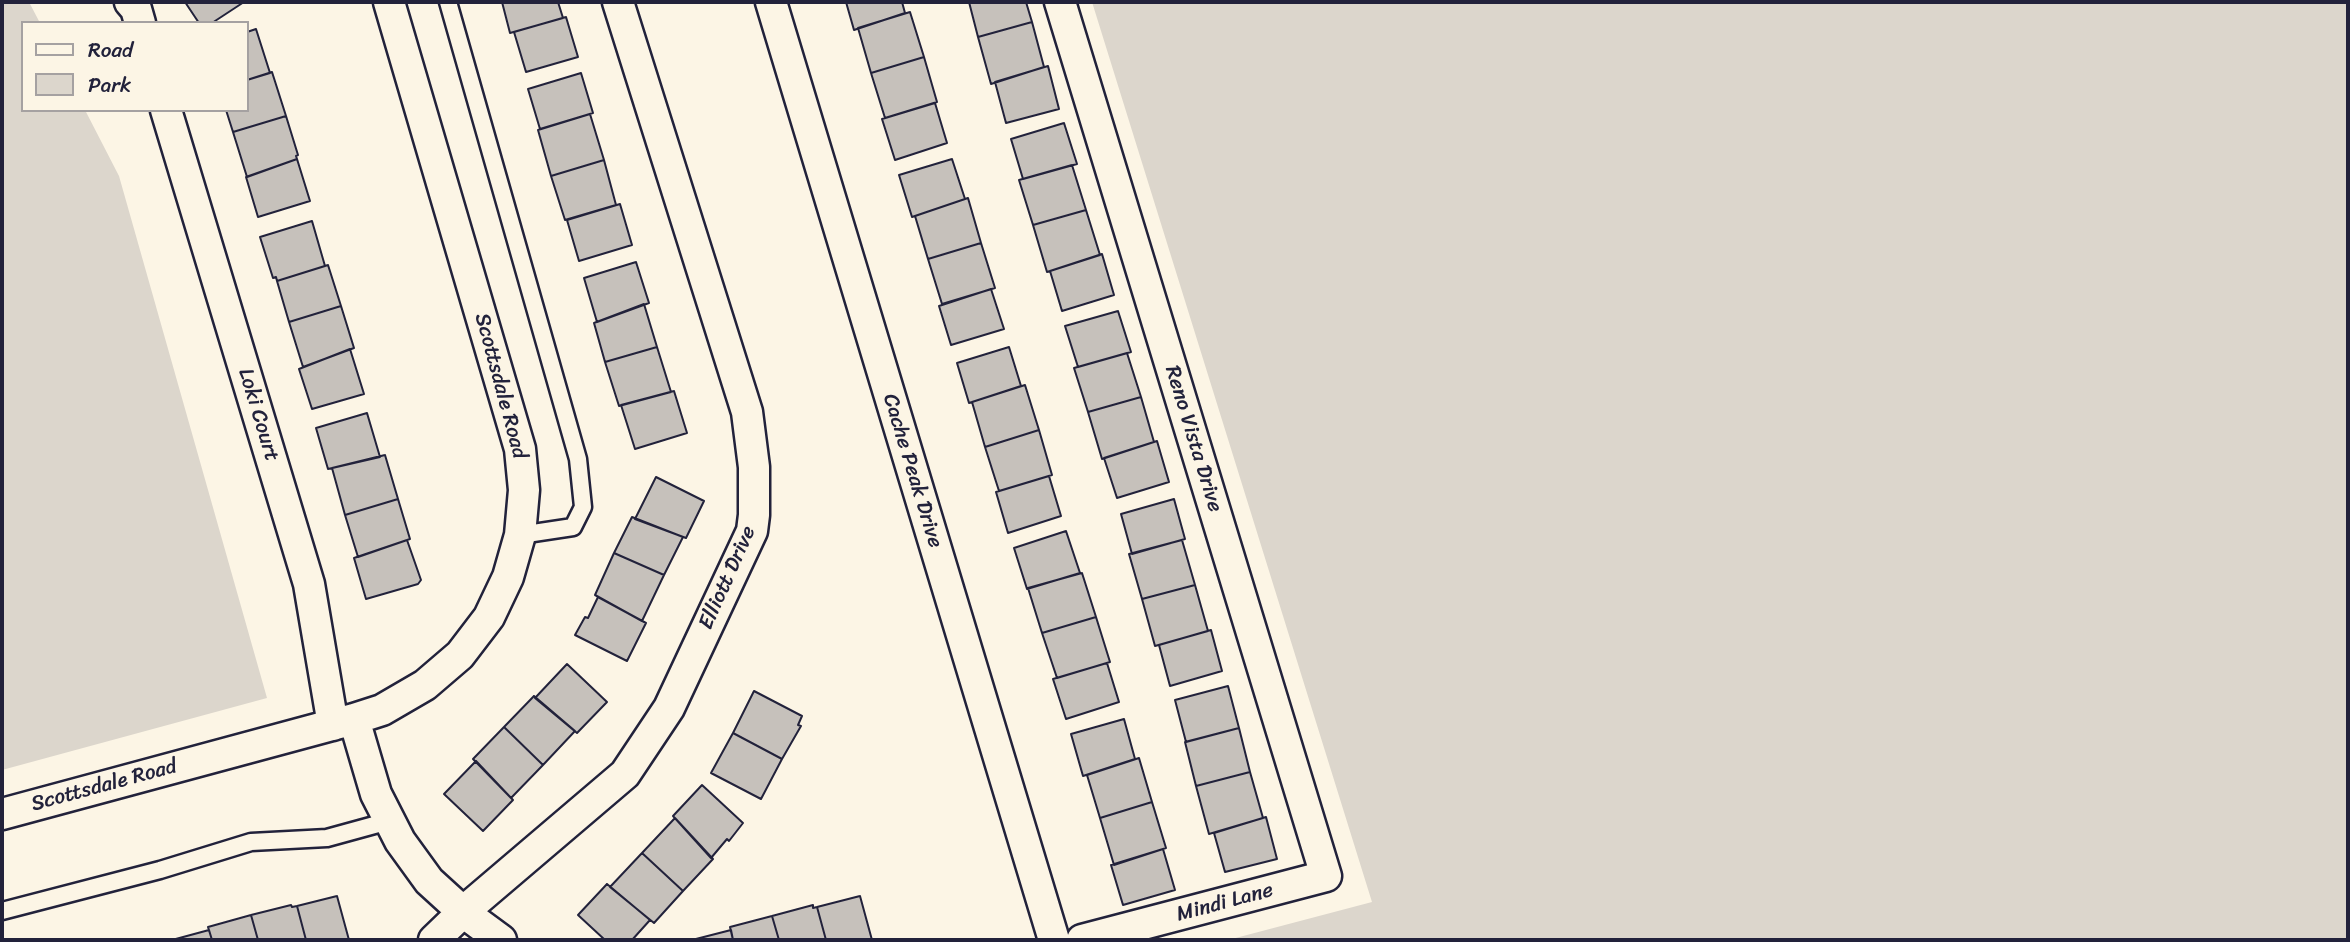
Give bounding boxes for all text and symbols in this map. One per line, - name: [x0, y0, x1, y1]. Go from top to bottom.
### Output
- legend: [21, 21, 248, 112]
- text: Road: [88, 31, 133, 69]
- text: Park: [88, 66, 131, 104]
- street label: Scottsdale Road: [468, 311, 532, 461]
- street label: Reno Vista Drive: [1159, 363, 1227, 515]
- street label: Loki Court: [232, 366, 284, 464]
- street label: Cache Peak Drive: [877, 391, 947, 551]
- street label: Elliott Drive: [694, 522, 762, 634]
- street label: Scottsdale Road: [29, 754, 179, 818]
- street label: Mindi Lane: [1174, 878, 1276, 928]

